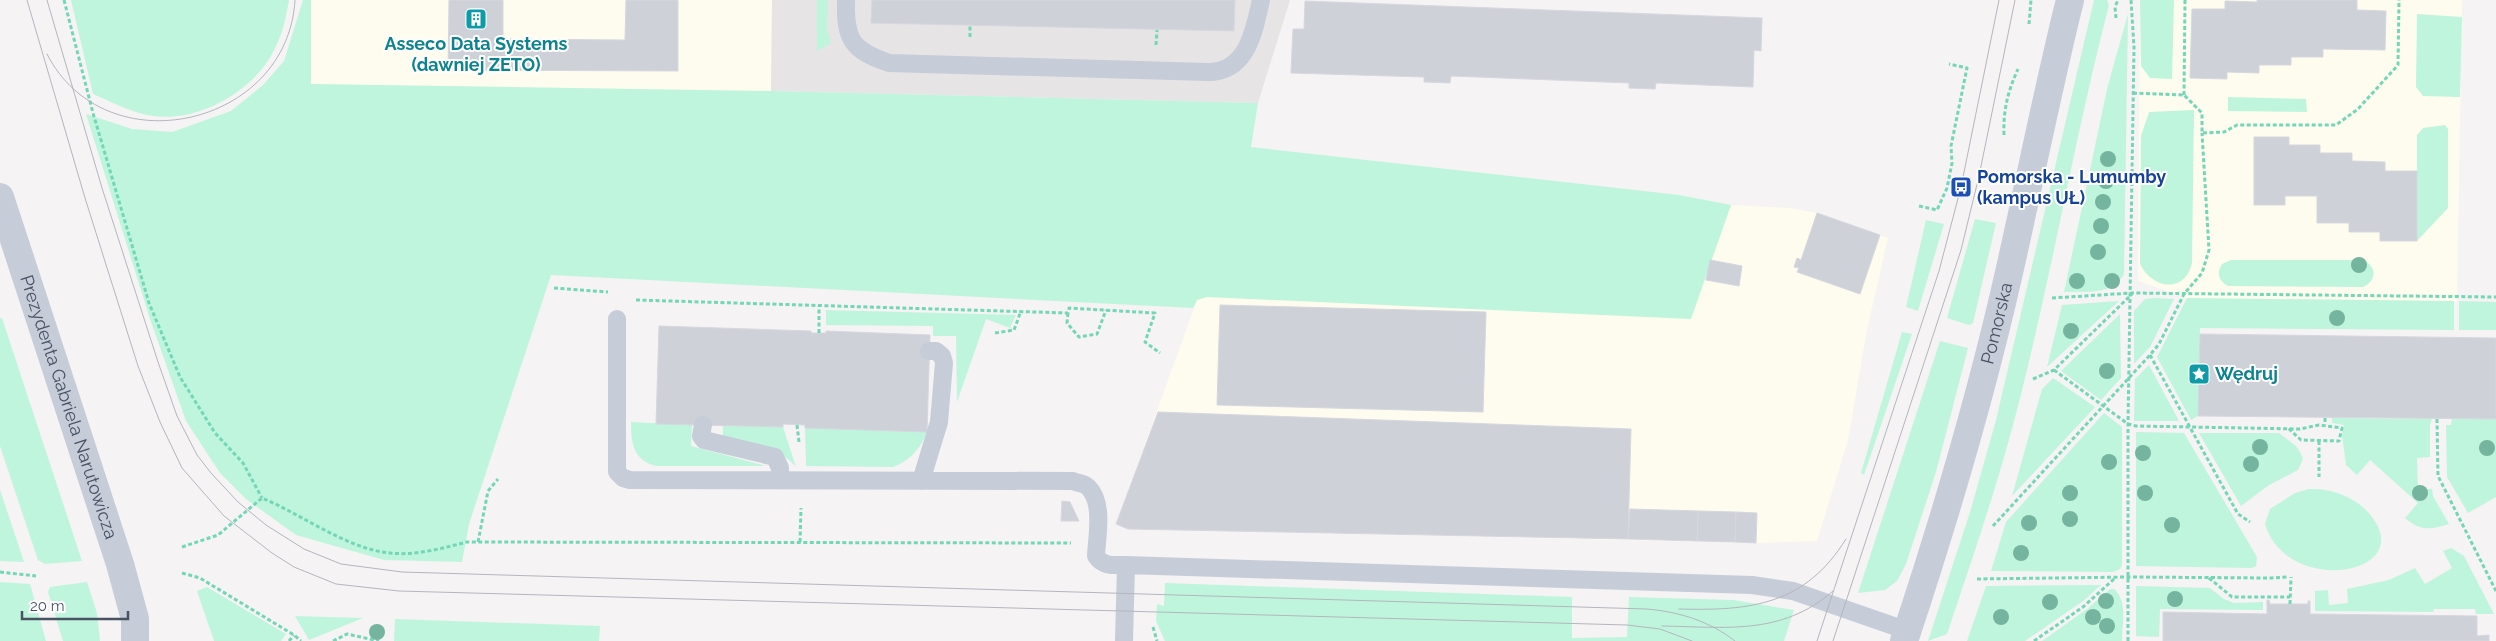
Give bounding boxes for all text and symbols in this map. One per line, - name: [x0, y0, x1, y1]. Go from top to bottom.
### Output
- building icon: Asseco Data Systems (dawniej ZETO): [464, 7, 488, 31]
- place label: Asseco Data Systems (dawniej ZETO): [385, 33, 568, 75]
- place label: Pomorska - Lumumby (kampus UŁ): [1977, 166, 2166, 208]
- bus stop icon: Pomorska - Lumumby (kampus UŁ): [1949, 175, 1973, 199]
- street label: Prezydenta Gabriela Narutowicza: [16, 272, 122, 542]
- street label: Pomorska: [1976, 280, 2016, 366]
- place icon: Wędruj: [2187, 362, 2211, 386]
- place label: Wędruj: [2215, 363, 2278, 384]
- scale bar: [22, 588, 129, 620]
- text: 20 m: [30, 597, 65, 615]

